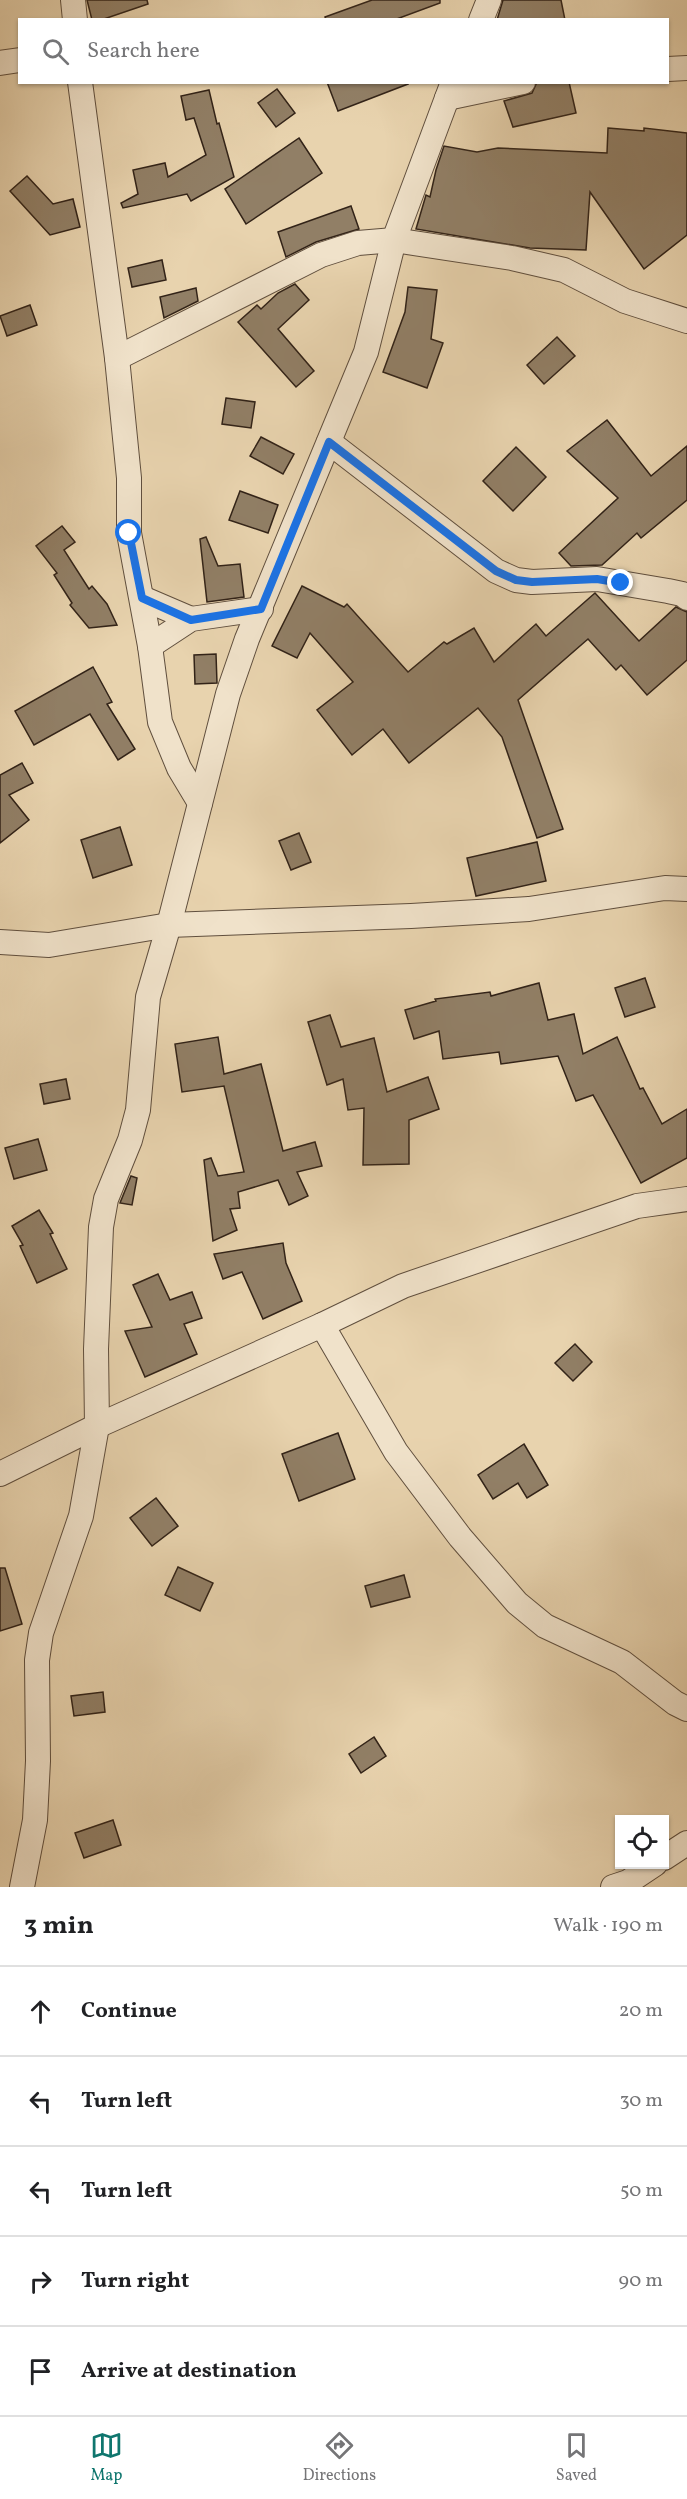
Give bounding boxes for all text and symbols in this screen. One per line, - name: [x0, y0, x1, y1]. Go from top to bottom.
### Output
- search box: [18, 18, 669, 84]
- icon: search: [39, 35, 72, 68]
- text: Search here: [87, 36, 200, 67]
- route start: [115, 519, 141, 545]
- route end: [607, 569, 633, 595]
- map controls: [615, 1815, 669, 1869]
- button: locate: [615, 1815, 669, 1869]
- text: 3 min: [24, 1908, 94, 1944]
- text: Walk · 190 m: [553, 1912, 663, 1940]
- icon: ahead: [24, 1995, 57, 2028]
- text: Continue: [81, 1996, 177, 2027]
- text: 20 m: [619, 1997, 663, 2025]
- icon: left: [24, 2085, 57, 2118]
- text: Turn left: [81, 2086, 172, 2117]
- text: 30 m: [619, 2087, 663, 2115]
- icon: left: [24, 2175, 57, 2208]
- text: Turn left: [81, 2176, 172, 2207]
- text: 50 m: [620, 2177, 663, 2205]
- icon: right: [24, 2265, 57, 2298]
- text: Turn right: [81, 2266, 189, 2297]
- text: 90 m: [619, 2267, 663, 2295]
- icon: arrive: [24, 2355, 57, 2388]
- text: Arrive at destination: [81, 2356, 297, 2387]
- tab: Map: [90, 2429, 123, 2487]
- tab: Directions: [303, 2429, 376, 2487]
- tab: Saved: [556, 2429, 597, 2487]

